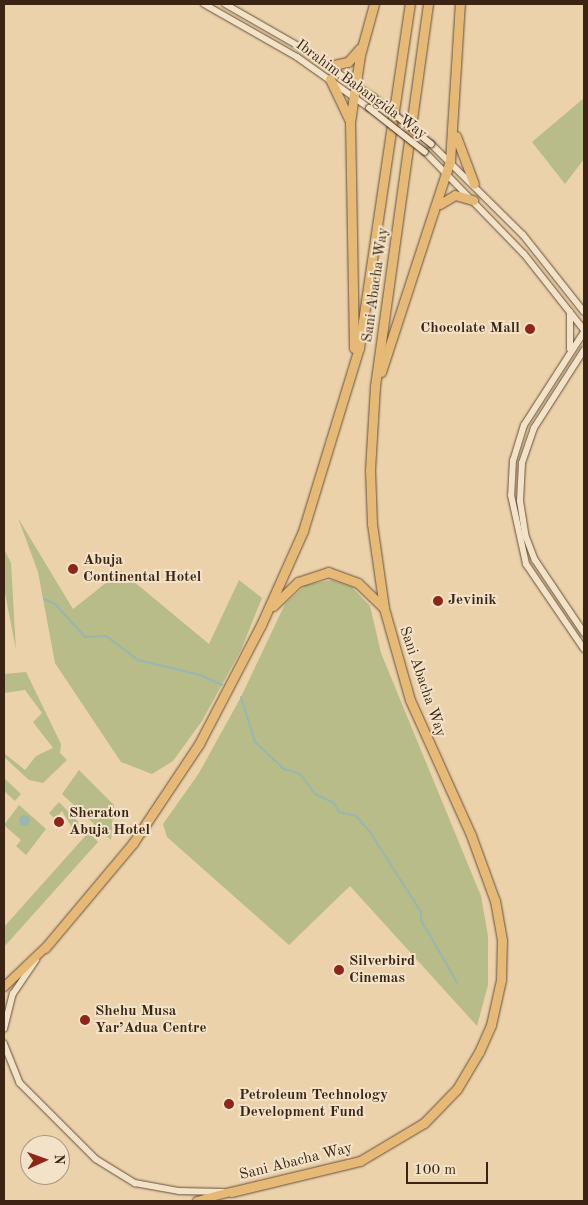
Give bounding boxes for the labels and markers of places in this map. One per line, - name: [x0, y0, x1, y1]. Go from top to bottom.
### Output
- place label: Chocolate Mall: [420, 320, 520, 338]
- marker: Chocolate Mall: [524, 323, 536, 335]
- place label: Abuja Continental Hotel: [83, 551, 201, 586]
- marker: Abuja Continental Hotel: [67, 563, 79, 575]
- place label: Jevinik: [448, 592, 497, 610]
- marker: Jevinik: [432, 595, 444, 607]
- place label: Sheraton Abuja Hotel: [69, 804, 150, 839]
- marker: Sheraton Abuja Hotel: [53, 816, 65, 828]
- place label: Silverbird Cinemas: [349, 952, 415, 987]
- marker: Silverbird Cinemas: [333, 964, 345, 976]
- place label: Shehu Musa Yar’Adua Centre: [95, 1002, 207, 1037]
- marker: Shehu Musa Yar’Adua Centre: [79, 1014, 91, 1026]
- place label: Petroleum Technology Development Fund: [239, 1086, 388, 1121]
- marker: Petroleum Technology Development Fund: [223, 1098, 235, 1110]

